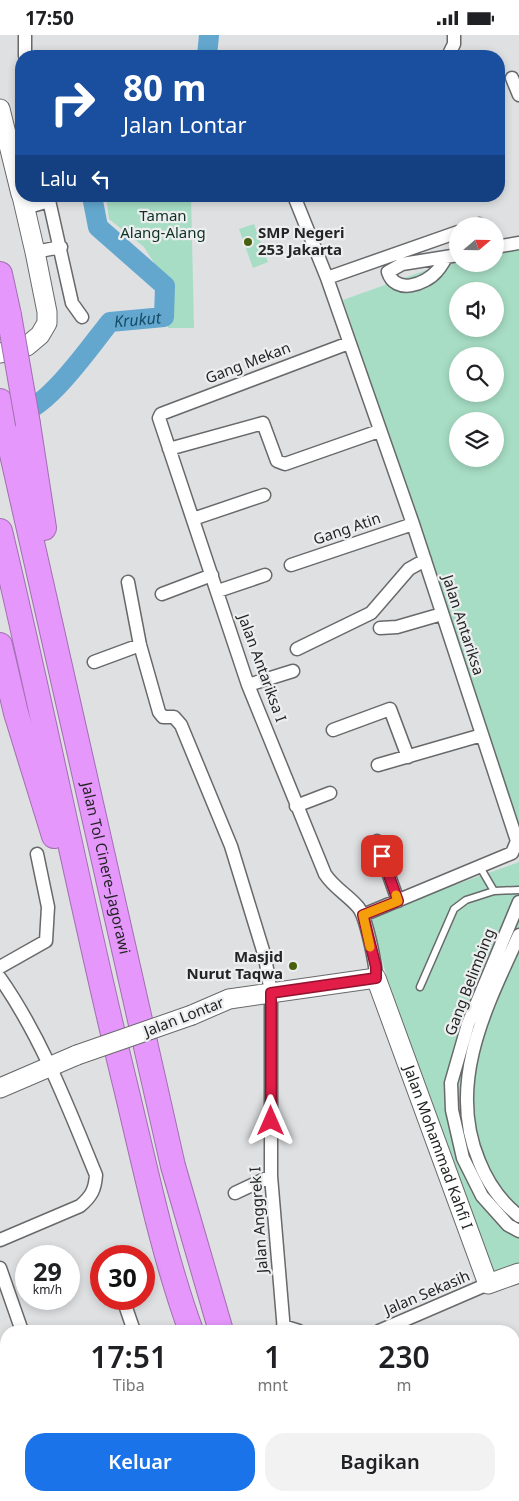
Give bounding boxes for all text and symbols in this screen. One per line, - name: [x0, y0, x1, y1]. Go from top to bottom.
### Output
- text: 17:50: [25, 5, 74, 31]
- text: 80 m: [123, 64, 206, 111]
- icon: right: [40, 70, 105, 135]
- text: Jalan Lontar: [123, 109, 247, 139]
- icon: left: [87, 165, 115, 193]
- text: Lalu: [40, 166, 77, 192]
- park label: Taman Alang-Alang: [120, 205, 206, 242]
- north arrow: [449, 217, 504, 273]
- map controls: [449, 217, 504, 467]
- place label: SMP Negeri 253 Jakarta: [258, 222, 344, 259]
- marker: SMP Negeri 253 Jakarta: [242, 236, 254, 248]
- button: sound: [449, 282, 504, 337]
- water label: Krukut: [113, 306, 163, 333]
- street label: Gang Mekan: [202, 337, 293, 387]
- button: search: [449, 347, 504, 402]
- button: layers: [449, 412, 504, 467]
- street label: Gang Atin: [310, 507, 383, 549]
- street label: Jalan Antariksa: [438, 570, 490, 677]
- street label: Jalan Antariksa I: [233, 609, 292, 724]
- street label: Jalan Tol Cinere–Jagorawi: [77, 778, 136, 956]
- pin: [361, 835, 403, 877]
- icon: arrive: [368, 842, 396, 870]
- street label: Gang Belimbing: [439, 925, 499, 1038]
- place label: Masjid Nurut Taqwa: [186, 946, 283, 983]
- marker: Masjid Nurut Taqwa: [287, 960, 299, 972]
- street label: Jalan Lontar: [139, 992, 227, 1041]
- street label: Jalan Mohammad Kahfi I: [399, 1060, 478, 1232]
- position arrow: [244, 1094, 296, 1146]
- street label: Jalan Anggrek I: [244, 1166, 272, 1276]
- speed limit sign: 30: [90, 1245, 155, 1310]
- text: 29: [33, 1254, 62, 1288]
- street label: Jalan Sekasih: [379, 1265, 473, 1320]
- text: km/h: [33, 1281, 62, 1298]
- text: 17:51: [90, 1336, 167, 1377]
- text: 1: [264, 1336, 281, 1377]
- text: 230: [378, 1336, 430, 1377]
- text: Tiba: [113, 1374, 145, 1396]
- text: mnt: [257, 1374, 288, 1396]
- text: m: [397, 1374, 411, 1396]
- button: Keluar: [25, 1433, 255, 1491]
- button: Bagikan: [265, 1433, 495, 1491]

